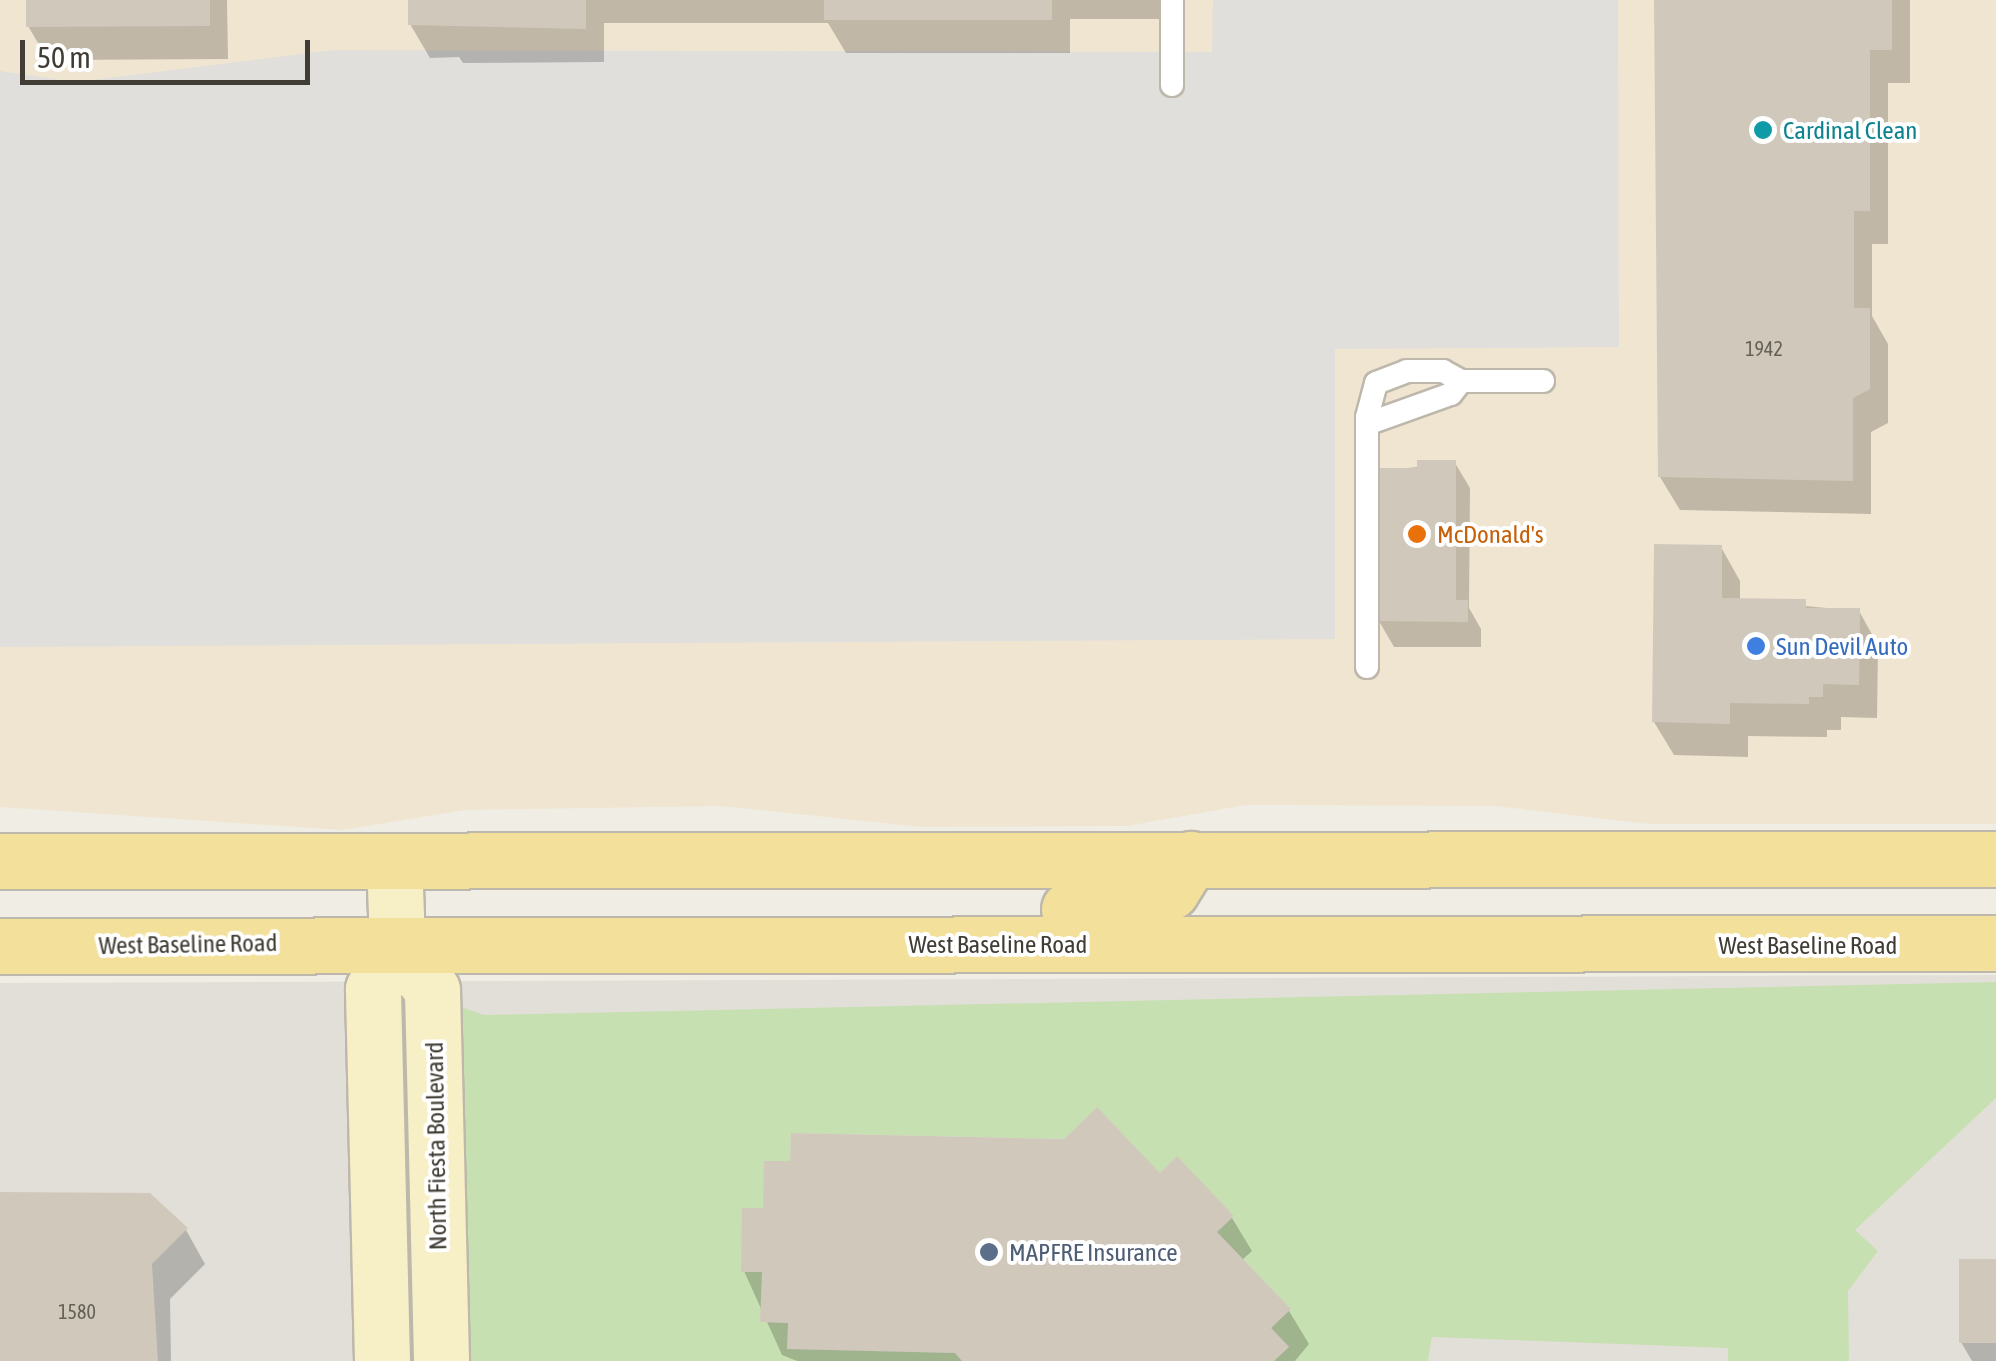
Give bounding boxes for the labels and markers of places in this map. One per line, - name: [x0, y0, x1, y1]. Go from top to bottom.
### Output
- place label: Cardinal Clean: [1783, 115, 1917, 145]
- marker: Cardinal Clean: [1752, 119, 1774, 141]
- place label: McDonald's: [1437, 519, 1544, 549]
- marker: McDonald's: [1406, 523, 1428, 545]
- place label: Sun Devil Auto: [1776, 631, 1908, 661]
- marker: Sun Devil Auto: [1745, 635, 1767, 657]
- place label: MAPFRE Insurance: [1009, 1237, 1178, 1267]
- marker: MAPFRE Insurance: [978, 1241, 1000, 1263]

